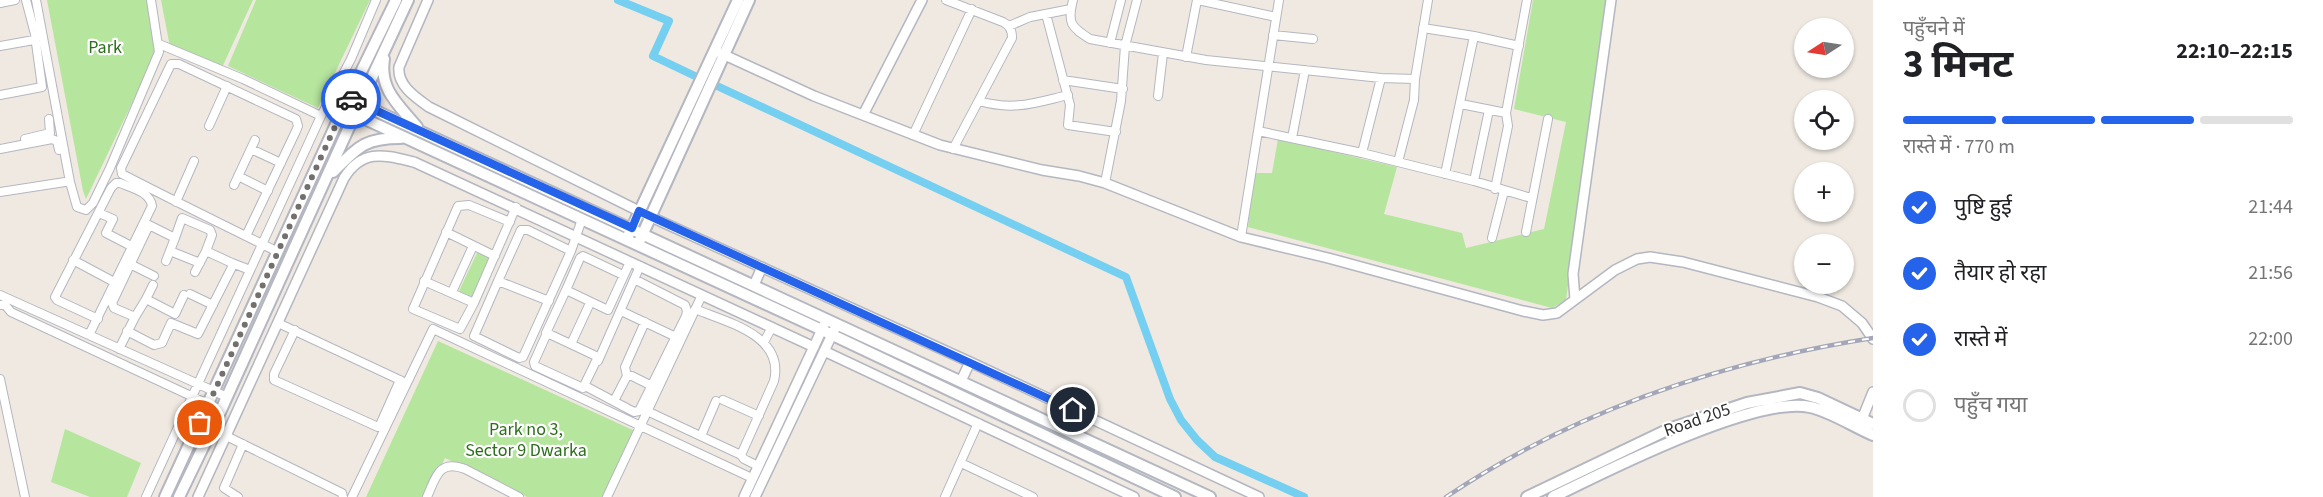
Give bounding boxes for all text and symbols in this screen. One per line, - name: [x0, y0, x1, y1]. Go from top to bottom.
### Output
- text: पहुँचने में: [1903, 15, 1965, 43]
- north arrow: [1794, 18, 1854, 78]
- map controls: [1794, 18, 1854, 294]
- park label: Park: [88, 35, 122, 60]
- text: 22:10–22:15: [2176, 35, 2293, 67]
- text: 3 मिनट: [1903, 37, 2013, 93]
- courier: [321, 69, 381, 129]
- icon: car: [335, 83, 368, 116]
- button: locate: [1794, 90, 1854, 150]
- text: रास्ते में · 770 m: [1903, 133, 2015, 161]
- button: +: [1794, 162, 1854, 222]
- icon: check: [1903, 191, 1936, 224]
- text: पुष्टि हुई: [1954, 191, 2012, 223]
- text: 21:44: [2248, 193, 2293, 221]
- button: −: [1794, 234, 1854, 294]
- icon: check: [1903, 257, 1936, 290]
- text: तैयार हो रहा: [1954, 257, 2047, 289]
- text: 21:56: [2248, 259, 2293, 287]
- icon: check: [1903, 323, 1936, 356]
- text: रास्ते में: [1954, 323, 2007, 355]
- text: 22:00: [2248, 325, 2293, 353]
- pin: [1047, 384, 1098, 435]
- text: पहुँच गया: [1954, 389, 2027, 421]
- icon: home: [1056, 393, 1089, 426]
- pin: [174, 397, 225, 448]
- street label: Road 205: [1660, 397, 1734, 443]
- icon: bag: [183, 406, 216, 439]
- park label: Park no 3, Sector 9 Dwarka: [465, 417, 587, 463]

